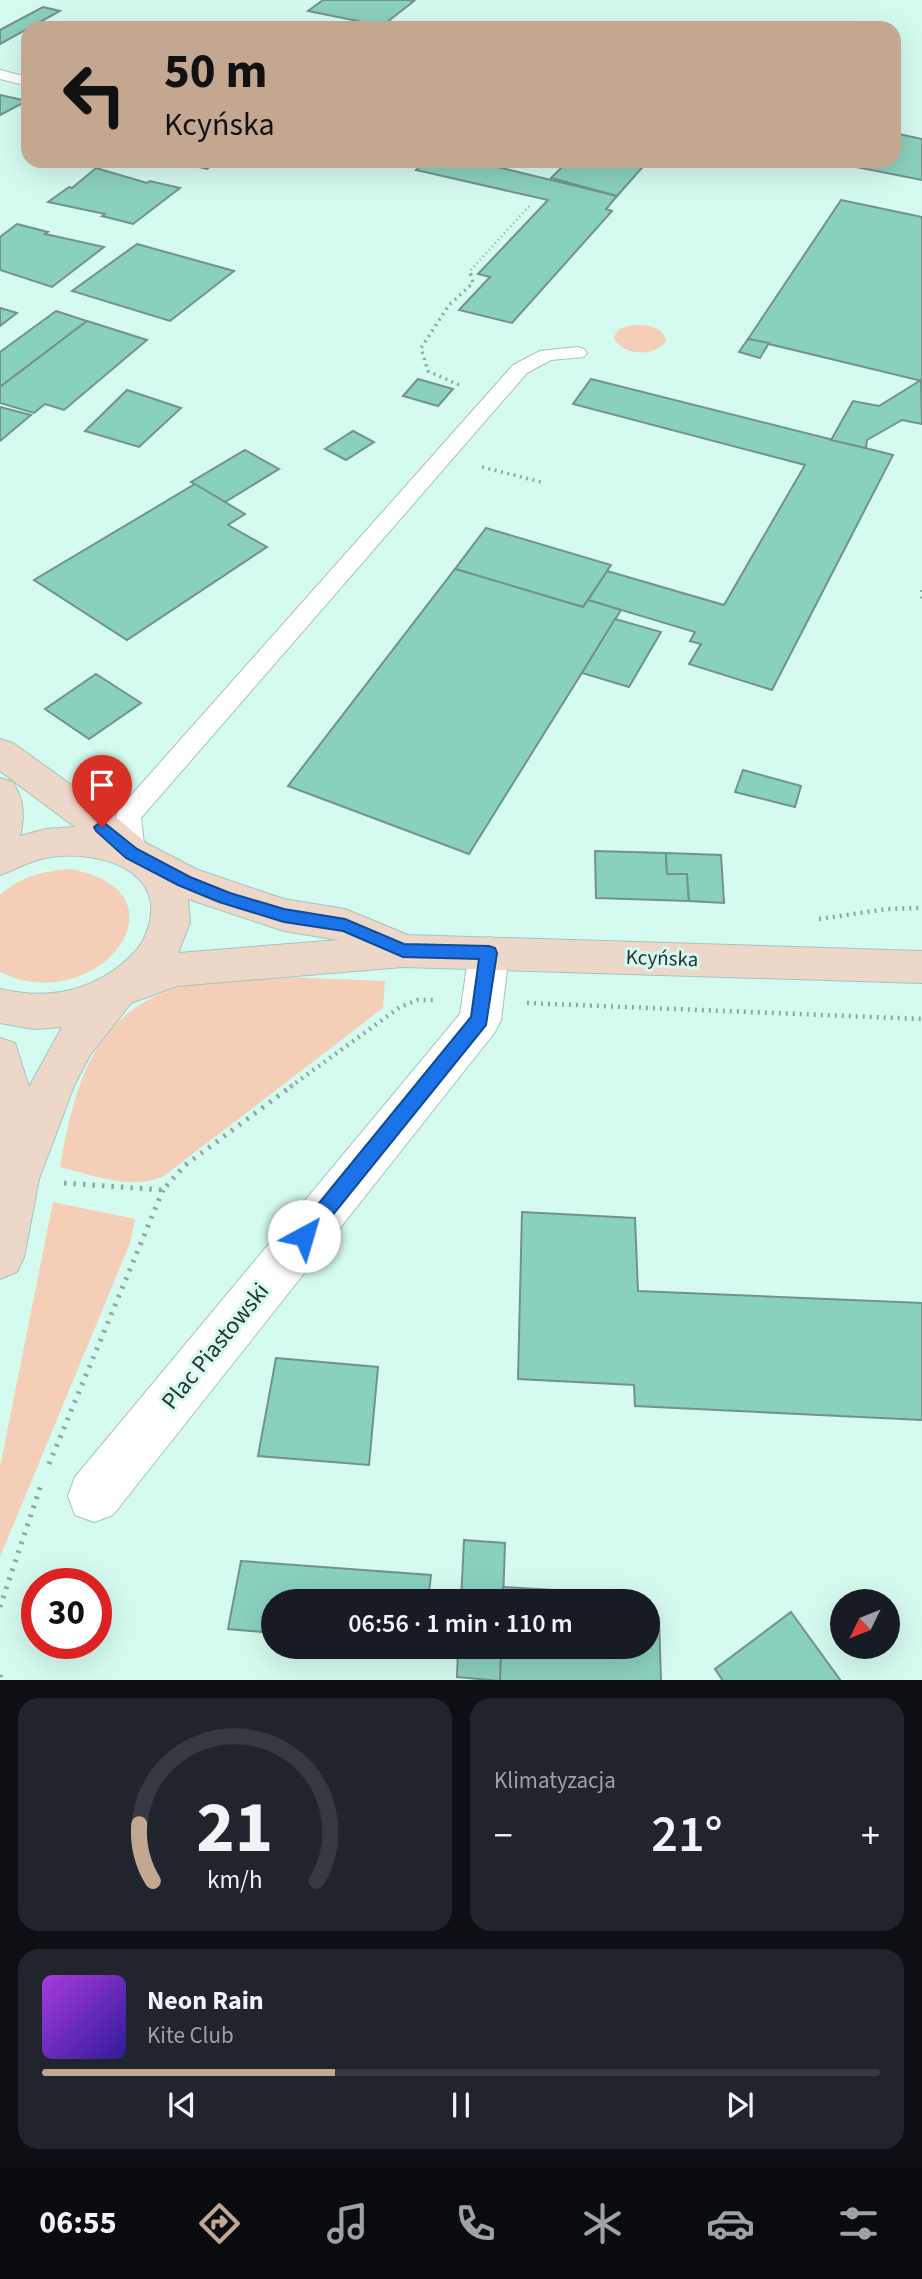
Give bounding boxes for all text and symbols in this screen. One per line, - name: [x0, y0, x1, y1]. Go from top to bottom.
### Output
- text: 50 m: [164, 37, 268, 107]
- icon: left: [49, 49, 140, 140]
- text: Kcyńska: [164, 102, 275, 148]
- pin: [72, 755, 132, 827]
- icon: arrive: [83, 766, 121, 804]
- street label: Kcyńska: [625, 942, 699, 974]
- position arrow: [267, 1199, 341, 1273]
- street label: Plac Piastowski: [153, 1275, 278, 1417]
- speed limit sign: 30: [21, 1568, 112, 1659]
- north arrow: [830, 1589, 900, 1659]
- map controls: [830, 1589, 900, 1659]
- text: 06:56 · 1 min · 110 m: [348, 1605, 573, 1642]
- text: Klimatyzacja: [494, 1764, 616, 1797]
- text: 21: [197, 1776, 273, 1880]
- text: 21°: [651, 1798, 723, 1872]
- text: −: [494, 1809, 513, 1863]
- text: +: [861, 1809, 880, 1863]
- text: km/h: [207, 1861, 263, 1897]
- text: Neon Rain: [147, 1982, 264, 2019]
- text: Kite Club: [147, 2019, 234, 2052]
- icon: previous: [163, 2086, 201, 2124]
- icon: pause: [442, 2086, 480, 2124]
- icon: next: [721, 2086, 759, 2124]
- icon: directions: [195, 2199, 244, 2248]
- icon: music: [323, 2199, 372, 2248]
- icon: phone: [451, 2199, 500, 2248]
- icon: climate: [578, 2199, 627, 2248]
- icon: car: [706, 2199, 755, 2248]
- icon: filters: [834, 2199, 883, 2248]
- text: 06:55: [39, 2200, 117, 2246]

